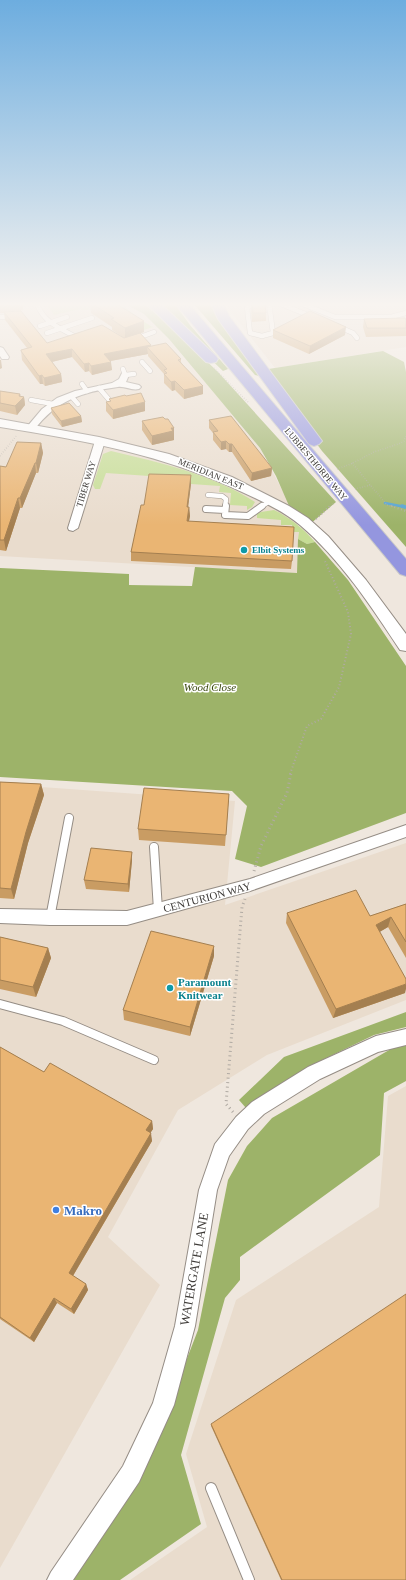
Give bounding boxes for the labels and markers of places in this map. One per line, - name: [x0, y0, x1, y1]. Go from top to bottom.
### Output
- marker: Elbit Systems: [239, 545, 249, 555]
- place label: Elbit Systems: [252, 545, 305, 555]
- place label: Paramount Knitwear: [178, 976, 232, 1001]
- marker: Paramount Knitwear: [165, 983, 175, 993]
- place label: Makro: [64, 1203, 102, 1218]
- marker: Makro: [51, 1205, 61, 1215]

